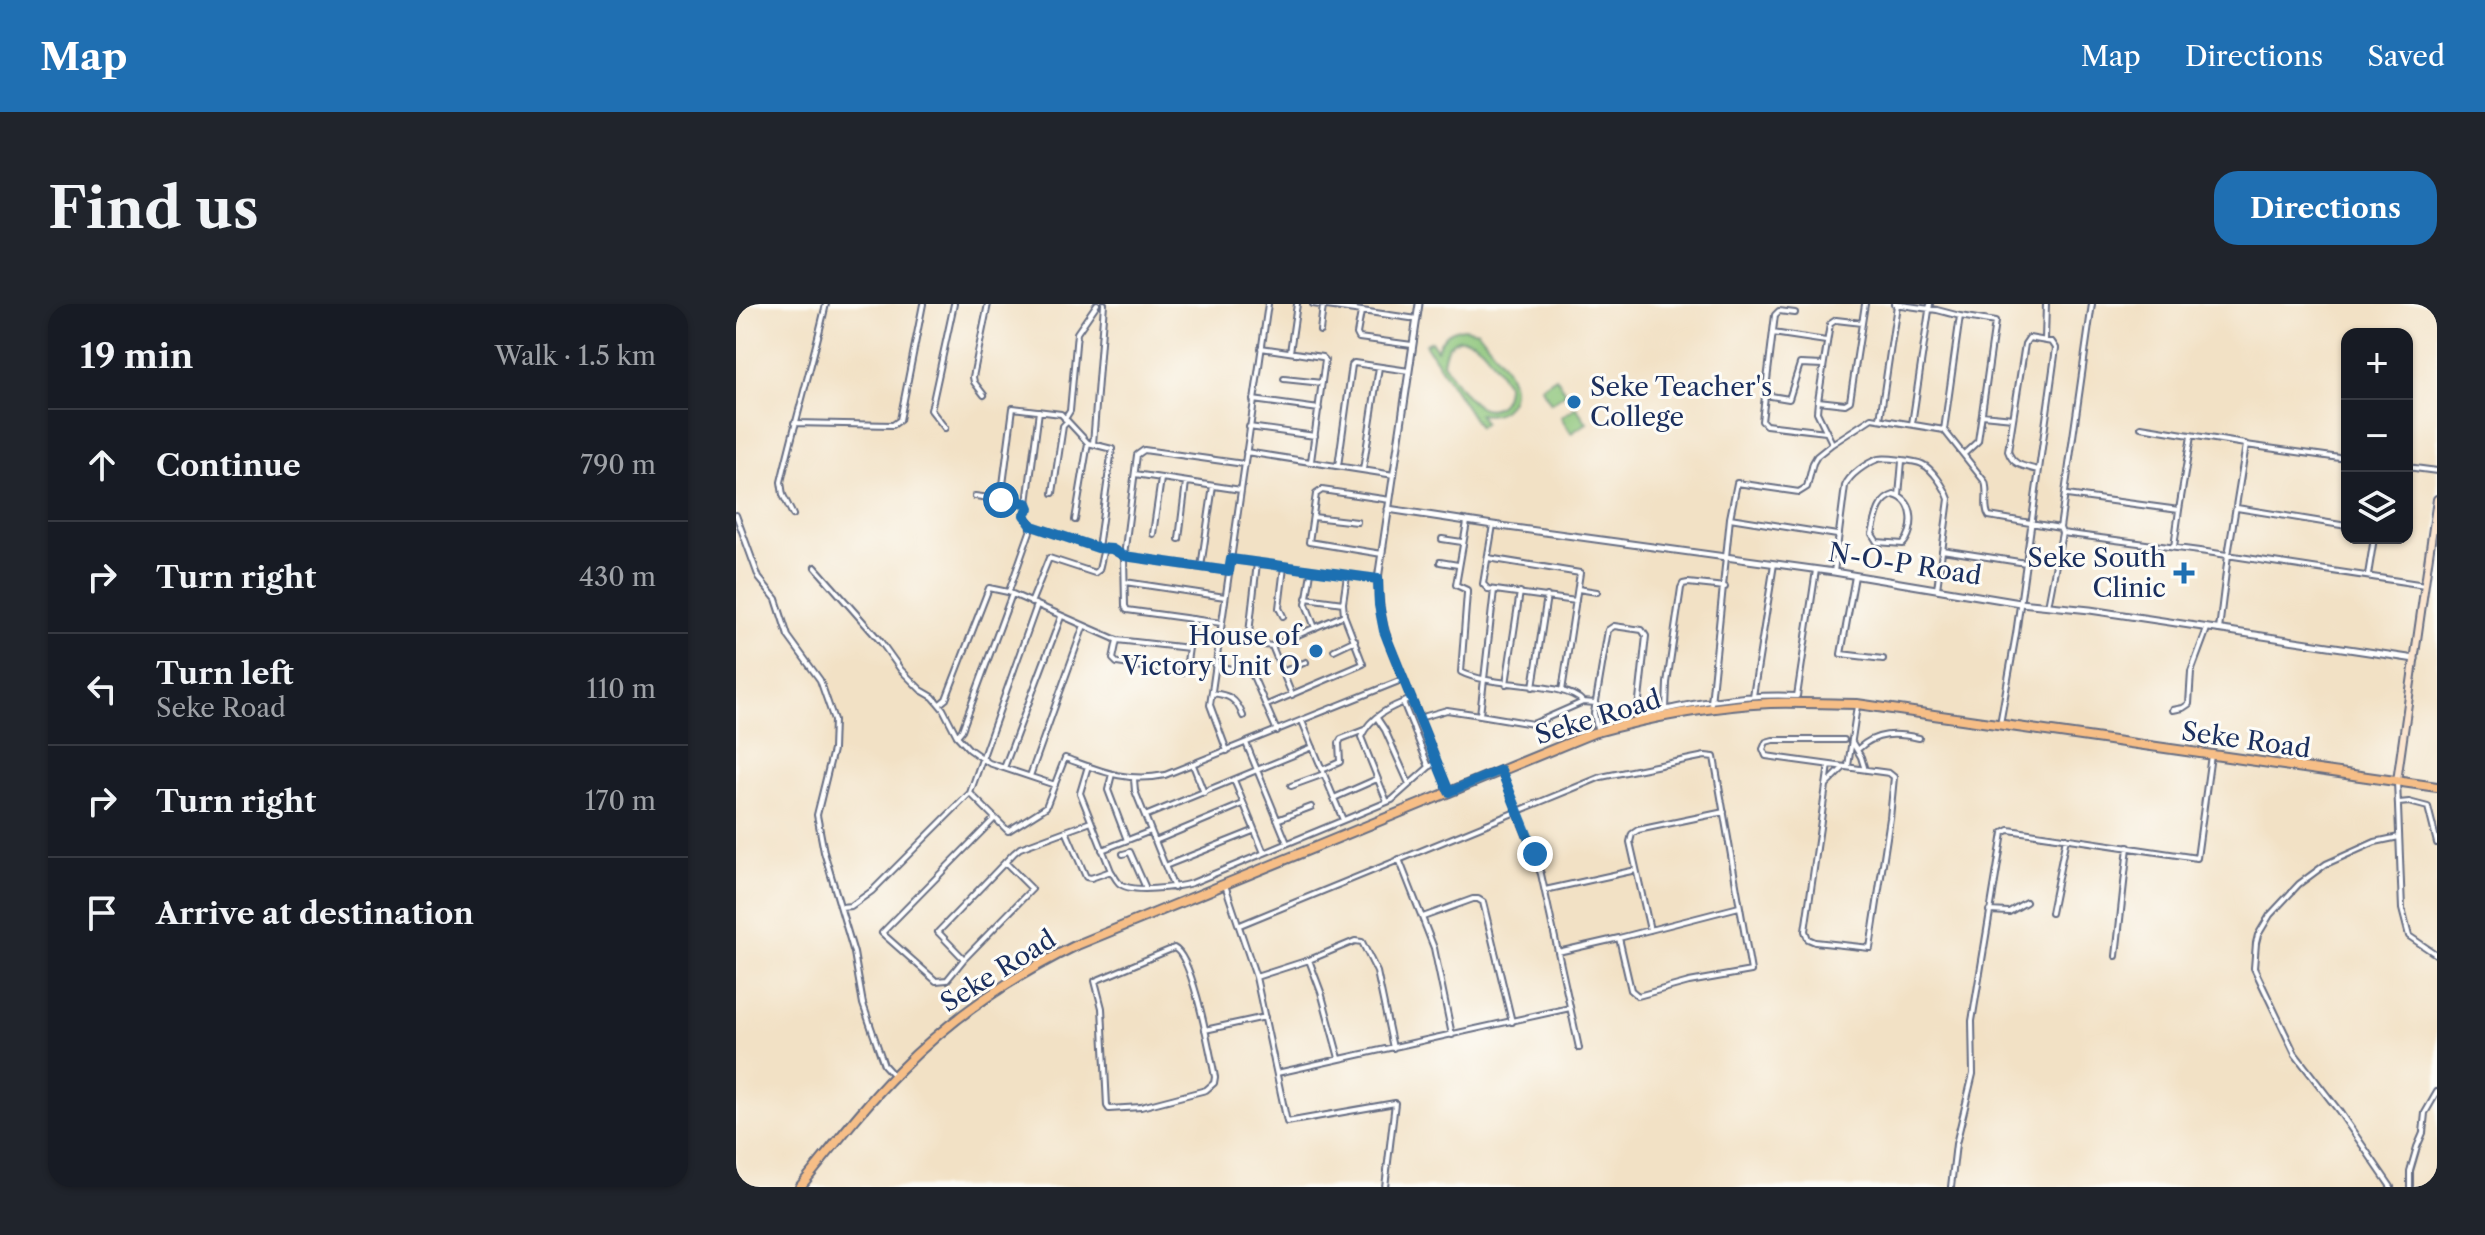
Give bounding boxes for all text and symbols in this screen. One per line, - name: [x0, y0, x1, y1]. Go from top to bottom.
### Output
- text: Map: [40, 33, 128, 80]
- text: Map: [2081, 39, 2141, 73]
- text: Directions: [2185, 39, 2323, 73]
- text: Saved: [2367, 39, 2445, 73]
- button: Directions: [2214, 171, 2437, 245]
- text: Find us: [48, 174, 259, 243]
- map controls: [2341, 328, 2413, 544]
- button: +: [2341, 328, 2413, 400]
- text: 19 min: [80, 335, 193, 377]
- text: Walk · 1.5 km: [495, 340, 656, 372]
- place label: Seke Teacher's College: [1590, 371, 1772, 433]
- marker: Seke Teacher's College: [1565, 393, 1583, 411]
- button: −: [2341, 400, 2413, 472]
- icon: ahead: [80, 443, 124, 487]
- text: Continue: [156, 447, 301, 484]
- text: 790 m: [580, 449, 656, 481]
- button: layers: [2341, 472, 2413, 544]
- route start: [983, 482, 1019, 518]
- street label: N-O-P Road: [1826, 536, 1984, 592]
- place label: Seke South Clinic: [2027, 542, 2166, 604]
- icon: right: [80, 555, 124, 599]
- text: Turn right: [156, 559, 316, 596]
- text: 430 m: [579, 561, 656, 593]
- marker: Seke South Clinic: [2173, 562, 2195, 584]
- place label: House of Victory Unit O: [1121, 620, 1303, 682]
- marker: House of Victory Unit O: [1307, 642, 1325, 660]
- text: Turn left: [156, 655, 293, 692]
- icon: left: [80, 667, 124, 711]
- text: 110 m: [587, 673, 656, 705]
- street label: Seke Road: [1531, 683, 1665, 751]
- text: Seke Road: [156, 692, 286, 724]
- street label: Seke Road: [2179, 715, 2313, 765]
- icon: right: [80, 779, 124, 823]
- text: Turn right: [156, 783, 316, 820]
- text: 170 m: [585, 785, 656, 817]
- route end: [1517, 836, 1553, 872]
- icon: arrive: [80, 891, 124, 935]
- text: Arrive at destination: [156, 895, 474, 932]
- street label: Seke Road: [934, 923, 1062, 1019]

